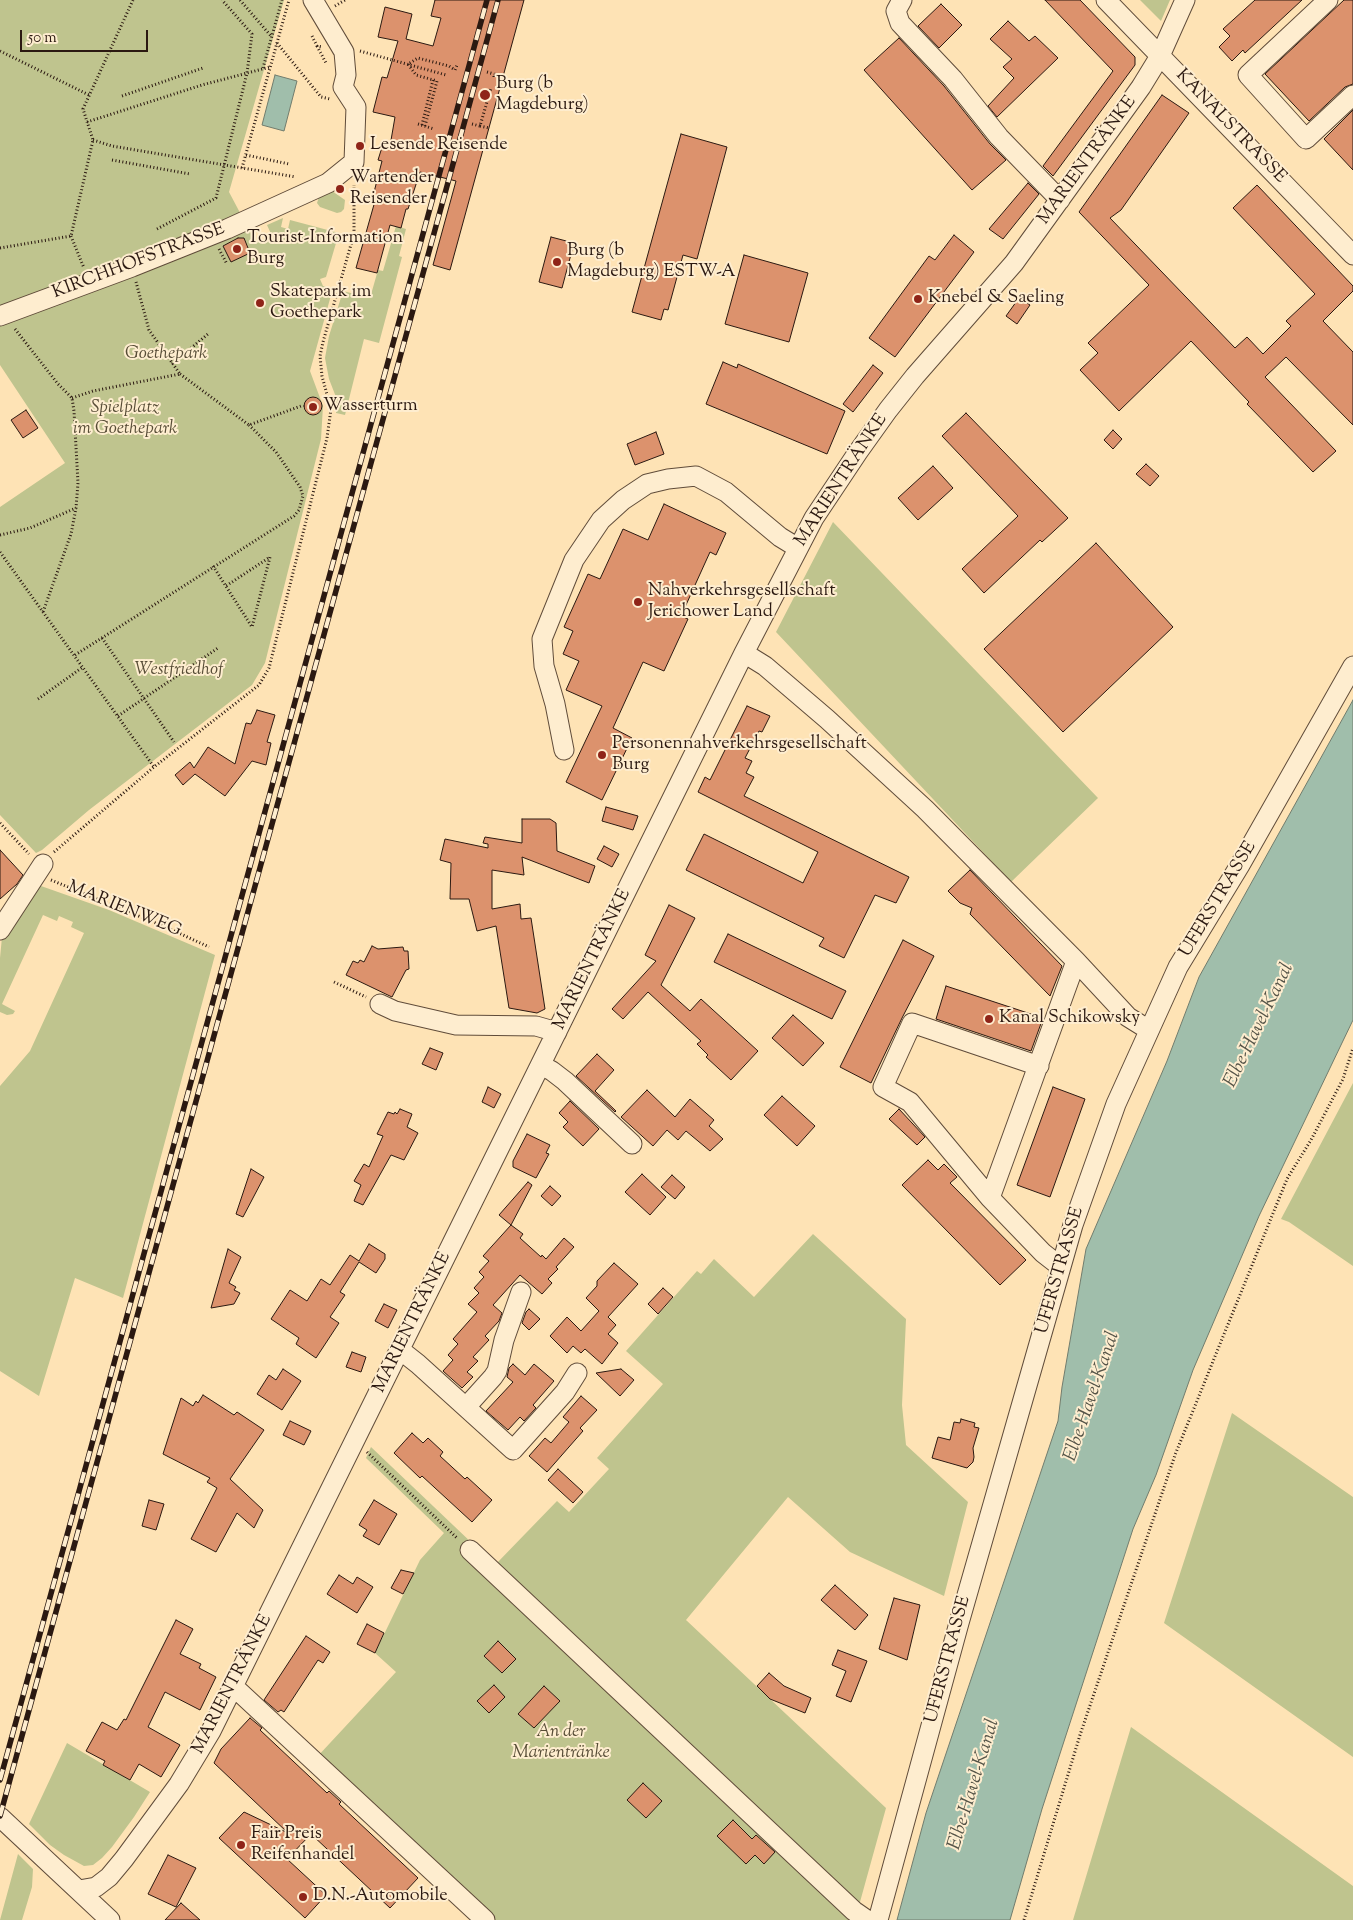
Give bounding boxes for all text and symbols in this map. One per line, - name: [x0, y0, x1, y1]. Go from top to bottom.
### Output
- scale bar: [22, 20, 150, 52]
- text: 50 m: [28, 28, 57, 49]
- street label: KANALSTRASSE: [1170, 65, 1290, 189]
- place label: Burg (b Magdeburg): [496, 74, 589, 116]
- marker: Burg (b Magdeburg): [478, 88, 492, 102]
- street label: MARIENTRÄNKE: [1034, 92, 1142, 230]
- place label: Lesende Reisende: [370, 135, 508, 157]
- marker: Lesende Reisende: [354, 140, 366, 152]
- place label: Wartender Reisender: [350, 168, 434, 210]
- marker: Wartender Reisender: [334, 183, 346, 195]
- street label: KIRCHHOFSTRASSE: [50, 219, 228, 305]
- place label: Tourist-Information Burg: [247, 228, 403, 270]
- place label: Burg (b Magdeburg) ESTW-A: [567, 241, 736, 284]
- marker: Tourist-Information Burg: [231, 243, 243, 255]
- marker: Burg (b Magdeburg) ESTW-A: [551, 256, 563, 268]
- place label: Skatepark im Goethepark: [270, 282, 371, 324]
- place label: Knebel & Saeling: [928, 288, 1064, 310]
- marker: Knebel & Saeling: [912, 293, 924, 305]
- marker: Skatepark im Goethepark: [254, 297, 266, 309]
- park label: Goethepark: [125, 344, 207, 366]
- place label: Wasserturm: [323, 396, 418, 418]
- park label: Spielplatz im Goethepark: [73, 398, 177, 440]
- marker: Wasserturm: [307, 401, 319, 413]
- street label: MARIENTRÄNKE: [791, 411, 893, 551]
- place label: Nahverkehrsgesellschaft Jerichower Land: [648, 581, 836, 624]
- marker: Nahverkehrsgesellschaft Jerichower Land: [632, 596, 644, 608]
- park label: Westfriedhof: [135, 660, 223, 682]
- place label: Personennahverkehrsgesellschaft Burg: [612, 734, 867, 776]
- marker: Personennahverkehrsgesellschaft Burg: [596, 749, 608, 761]
- street label: UFERSTRASSE: [1176, 838, 1262, 962]
- street label: MARIENWEG: [64, 877, 184, 943]
- street label: MARIENTRÄNKE: [550, 886, 636, 1034]
- water label: Elbe-Havel-Kanal: [1220, 960, 1300, 1092]
- place label: Kanal Schikowsky: [999, 1008, 1140, 1030]
- marker: Kanal Schikowsky: [983, 1013, 995, 1025]
- street label: UFERSTRASSE: [1033, 1205, 1089, 1337]
- street label: MARIENTRÄNKE: [370, 1249, 456, 1397]
- water label: Elbe-Havel-Kanal: [1060, 1329, 1126, 1465]
- street label: UFERSTRASSE: [922, 1594, 976, 1726]
- street label: MARIENTRÄNKE: [188, 1612, 278, 1758]
- water label: Elbe-Havel-Kanal: [944, 1717, 1006, 1853]
- park label: An der Marientränke: [512, 1722, 610, 1765]
- place label: Fair Preis Reifenhandel: [251, 1824, 354, 1866]
- marker: Fair Preis Reifenhandel: [235, 1839, 247, 1851]
- place label: D.N.-Automobile: [313, 1886, 448, 1908]
- marker: D.N.-Automobile: [297, 1891, 309, 1903]

